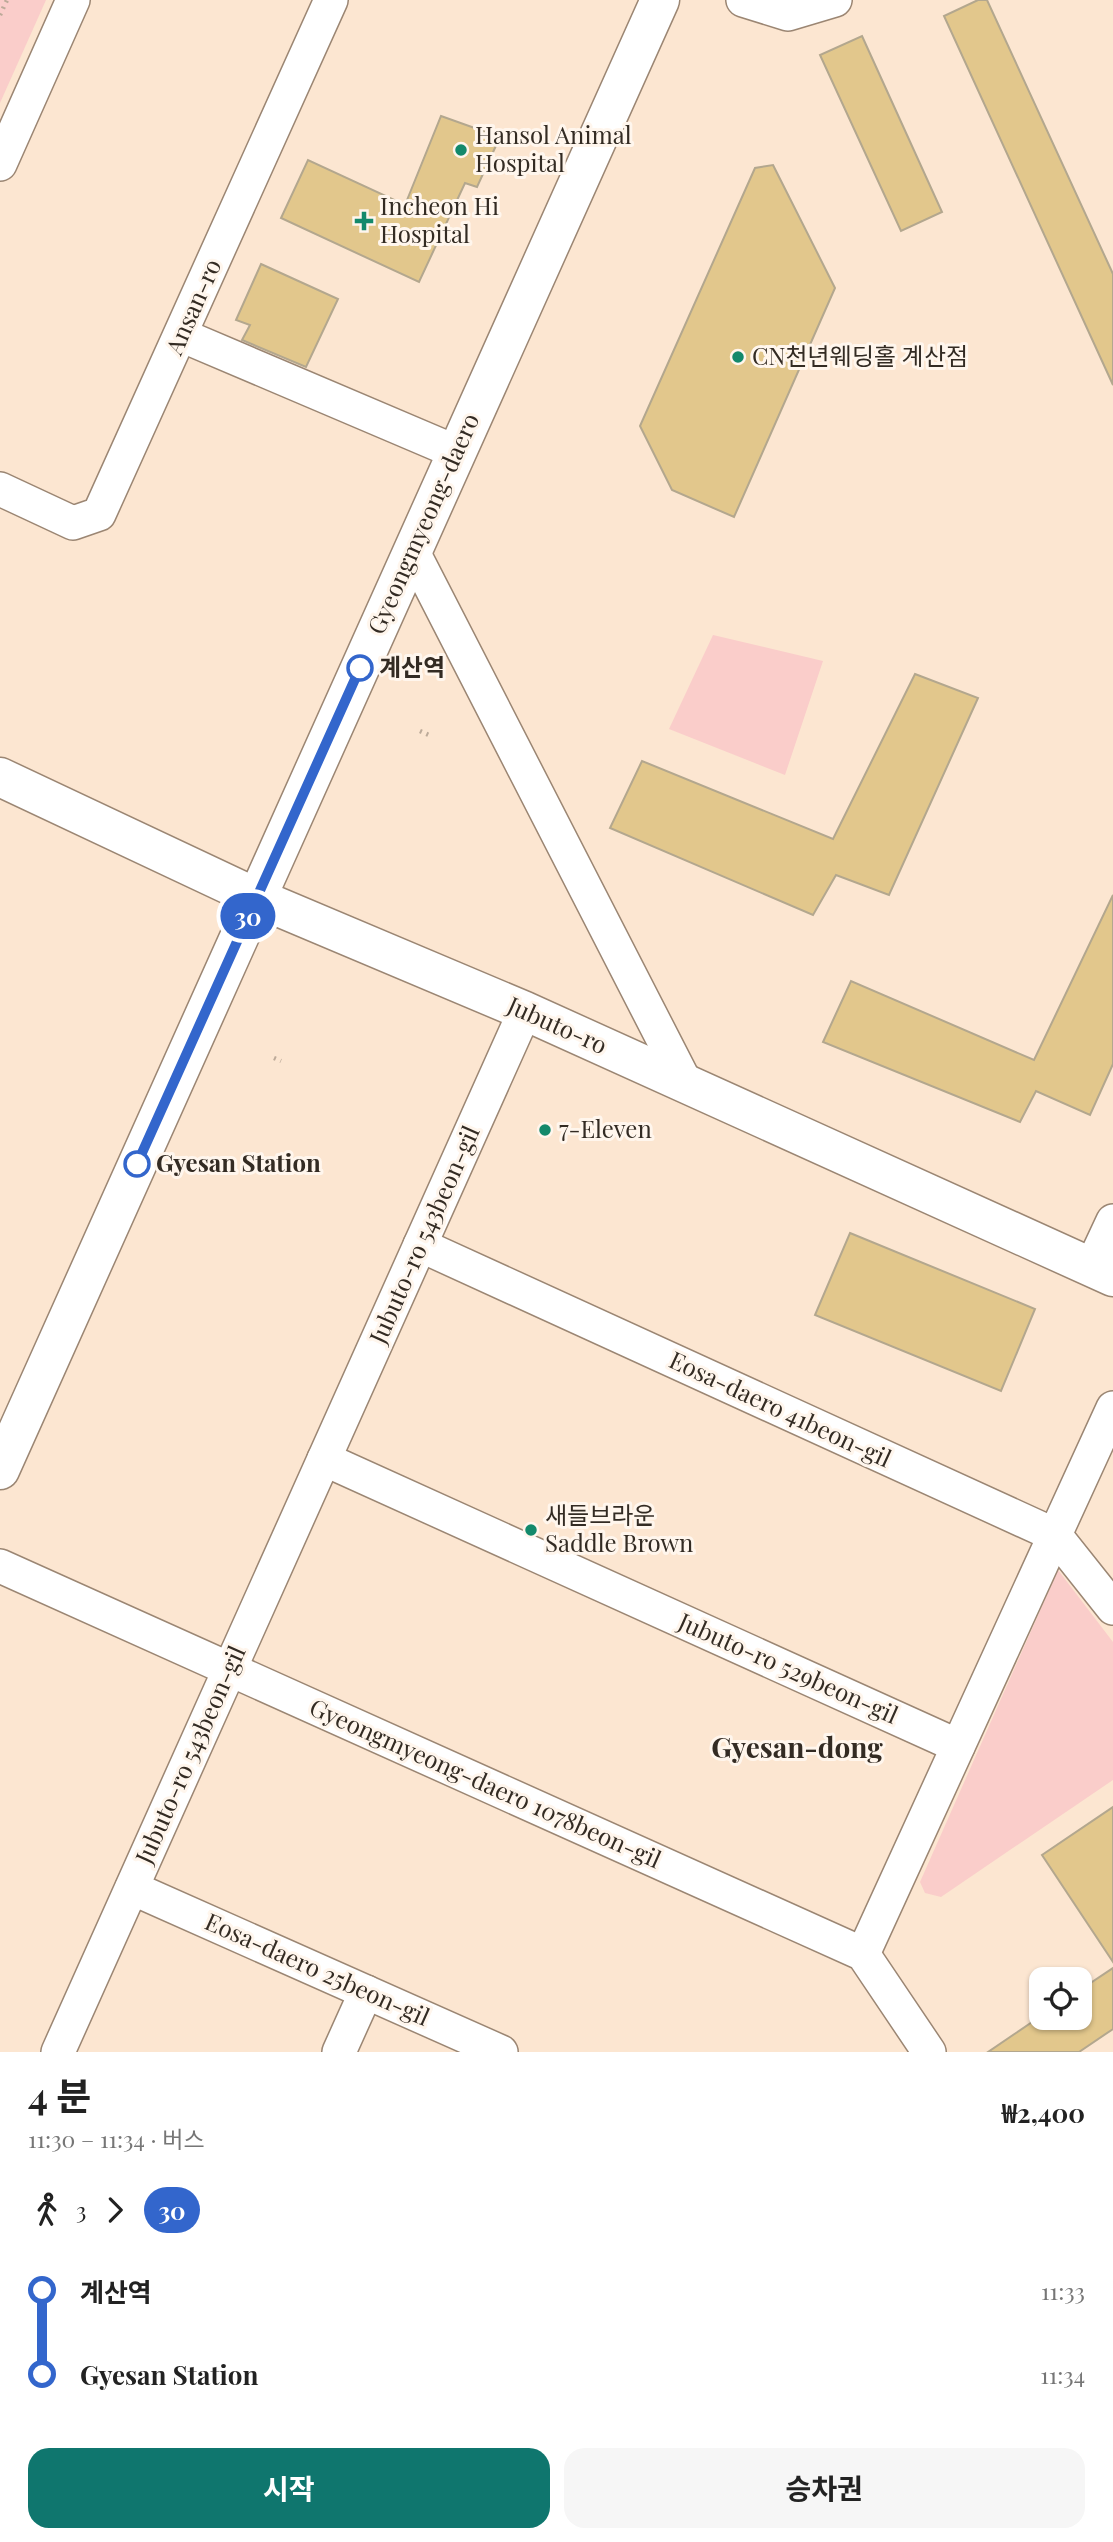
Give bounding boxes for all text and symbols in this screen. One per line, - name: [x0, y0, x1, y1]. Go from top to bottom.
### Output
- place label: Hansol Animal Hospital: [475, 118, 632, 178]
- marker: Hansol Animal Hospital: [453, 142, 469, 158]
- place label: Incheon Hi Hospital: [380, 189, 499, 249]
- marker: Incheon Hi Hospital: [354, 211, 374, 231]
- street label: Ansan-ro: [157, 253, 227, 360]
- place label: CN천년웨딩홀 계산점: [752, 339, 968, 371]
- marker: CN천년웨딩홀 계산점: [730, 349, 746, 365]
- street label: Gyeongmyeong-daero: [359, 408, 485, 639]
- place label: 계산역: [379, 650, 445, 682]
- marker: 계산역: [347, 655, 373, 681]
- line badge: 30: [216, 893, 280, 939]
- text: 30: [234, 900, 262, 932]
- street label: Jubuto-ro: [502, 988, 613, 1060]
- place label: 7-Eleven: [559, 1112, 652, 1144]
- street label: Jubuto-ro 543beon-gil: [360, 1120, 486, 1349]
- marker: 7-Eleven: [537, 1122, 553, 1138]
- place label: Gyesan Station: [156, 1146, 321, 1178]
- marker: Gyesan Station: [124, 1151, 150, 1177]
- street label: Eosa-daero 41beon-gil: [665, 1343, 897, 1474]
- place label: 새들브라운 Saddle Brown: [545, 1498, 693, 1558]
- marker: 새들브라운 Saddle Brown: [523, 1522, 539, 1538]
- street label: Jubuto-ro 529beon-gil: [673, 1604, 904, 1730]
- street label: Jubuto-ro 543beon-gil: [126, 1640, 252, 1869]
- street label: Gyeongmyeong-daero 1078beon-gil: [305, 1690, 667, 1874]
- district label: Gyesan-dong: [711, 1728, 883, 1765]
- street label: Eosa-daero 25beon-gil: [201, 1904, 435, 2032]
- map controls: [1029, 1967, 1092, 2030]
- button: locate: [1029, 1967, 1092, 2030]
- text: 4 분: [28, 2069, 91, 2120]
- text: ₩2,400: [1002, 2095, 1085, 2130]
- text: 11:30 – 11:34 · 버스: [28, 2123, 205, 2154]
- icon: walk: [28, 2191, 66, 2229]
- icon: forward: [96, 2191, 134, 2229]
- text: 3: [76, 2194, 86, 2225]
- text: 30: [158, 2194, 186, 2226]
- text: 계산역: [80, 2274, 152, 2309]
- text: 11:33: [1041, 2275, 1085, 2306]
- text: Gyesan Station: [80, 2357, 258, 2392]
- text: 11:34: [1040, 2359, 1085, 2390]
- button: 시작: [28, 2448, 550, 2528]
- button: 승차권: [564, 2448, 1085, 2528]

